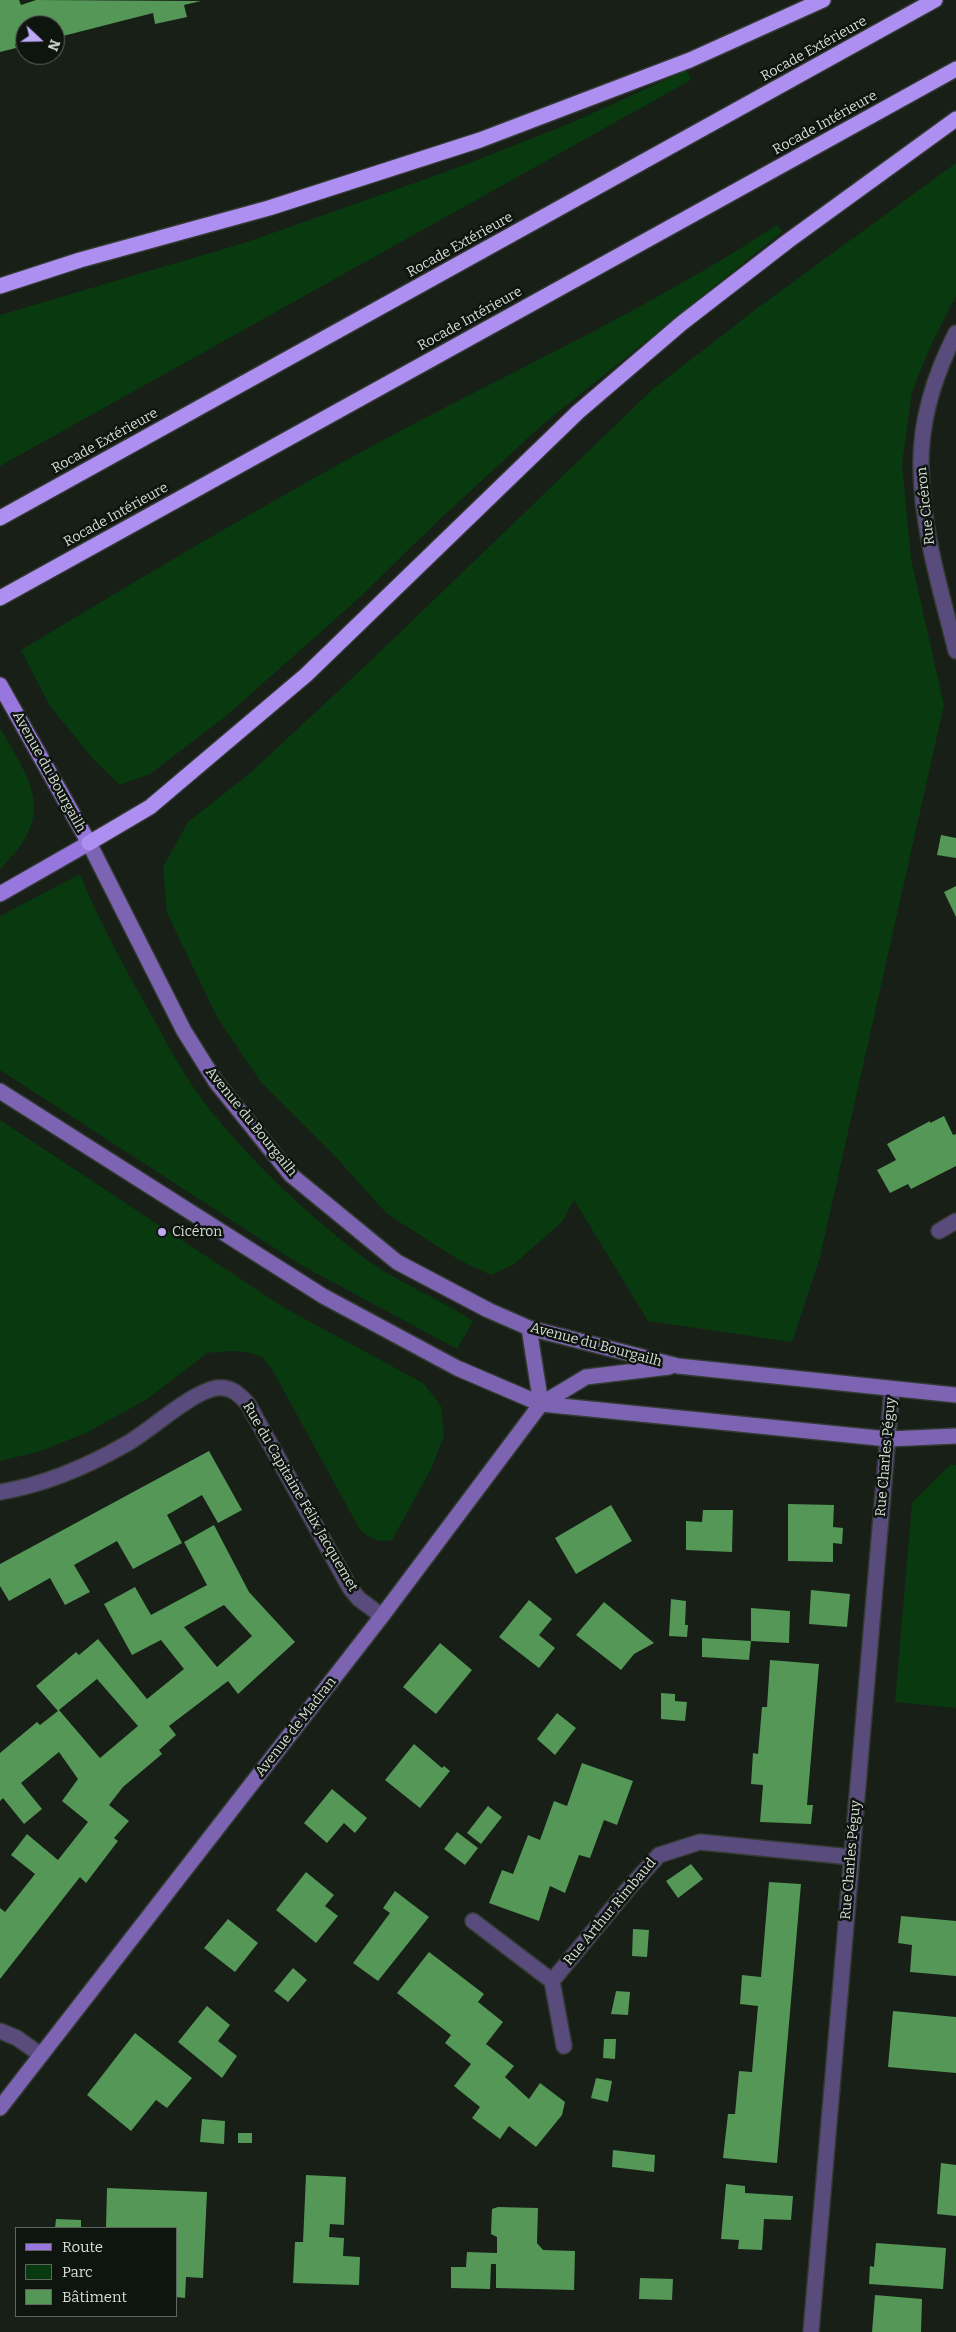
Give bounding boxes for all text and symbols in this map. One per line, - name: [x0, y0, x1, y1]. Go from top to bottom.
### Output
- street label: Rocade Extérieure: [758, 13, 870, 85]
- north arrow: [15, 15, 65, 65]
- text: N: [44, 37, 63, 53]
- street label: Rocade Intérieure: [770, 87, 880, 159]
- street label: Rocade Extérieure: [404, 209, 516, 281]
- street label: Rocade Intérieure: [415, 283, 525, 355]
- street label: Rocade Extérieure: [49, 405, 161, 477]
- street label: Rue Cicéron: [914, 466, 938, 546]
- street label: Rocade Intérieure: [61, 479, 171, 551]
- street label: Avenue du Bourgailh: [9, 709, 89, 835]
- street label: Avenue du Bourgailh: [202, 1064, 300, 1180]
- place label: Cicéron: [172, 1224, 222, 1240]
- marker: Cicéron: [156, 1226, 168, 1238]
- street label: Avenue du Bourgailh: [528, 1319, 664, 1371]
- street label: Rue Charles Péguy: [872, 1397, 900, 1517]
- street label: Rue du Capitaine Félix Jacquemet: [239, 1399, 361, 1595]
- street label: Avenue de Madran: [252, 1674, 340, 1780]
- street label: Rue Charles Péguy: [837, 1800, 865, 1920]
- street label: Rue Arthur Rimbaud: [560, 1855, 660, 1969]
- legend: [15, 2227, 178, 2317]
- text: Route: [62, 2238, 103, 2256]
- text: Parc: [62, 2263, 93, 2281]
- text: Bâtiment: [62, 2288, 127, 2306]

